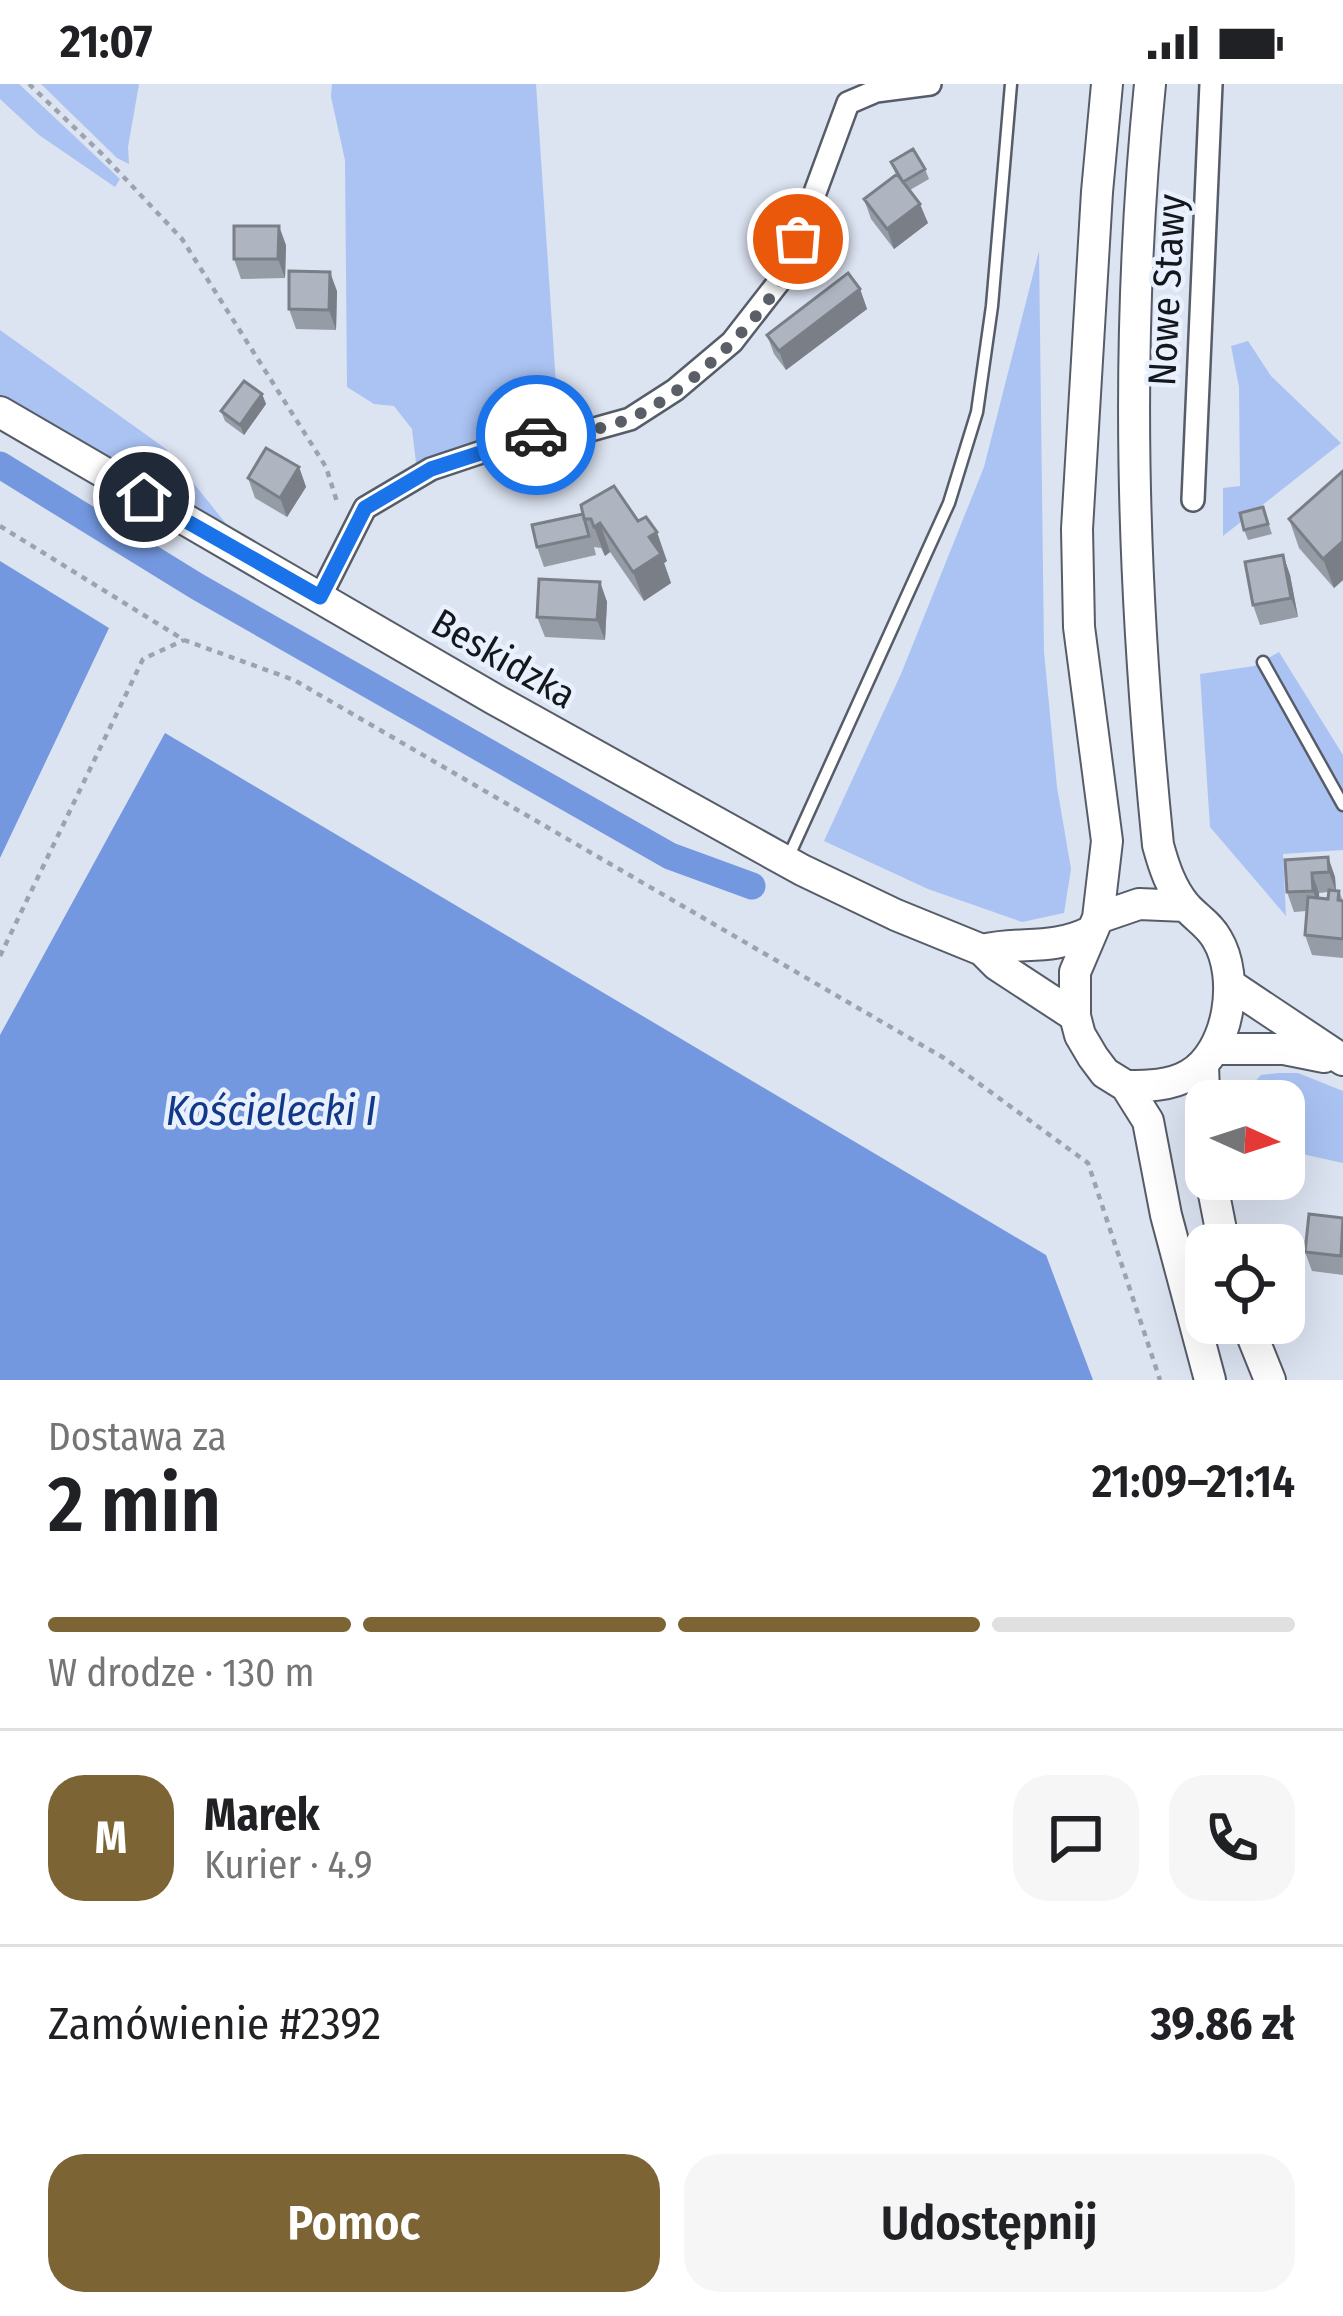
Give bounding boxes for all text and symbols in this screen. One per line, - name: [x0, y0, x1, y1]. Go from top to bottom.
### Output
- text: 21:07: [60, 15, 152, 69]
- pin: [747, 188, 849, 290]
- street label: Nowe Stawy: [1139, 192, 1195, 387]
- icon: bag: [765, 206, 831, 272]
- courier: [476, 375, 596, 495]
- icon: car: [503, 402, 569, 468]
- pin: [93, 446, 195, 548]
- icon: home: [111, 464, 177, 530]
- street label: Beskidzka: [423, 599, 584, 718]
- north arrow: [1185, 1080, 1305, 1200]
- map controls: [1185, 1080, 1305, 1344]
- water label: Kościelecki I: [166, 1086, 376, 1136]
- button: locate: [1185, 1224, 1305, 1344]
- text: Dostawa za: [48, 1414, 227, 1460]
- text: 21:09–21:14: [1092, 1455, 1295, 1509]
- text: 2 min: [48, 1458, 221, 1552]
- text: W drodze · 130 m: [48, 1650, 315, 1696]
- button: chat: [1013, 1775, 1139, 1901]
- button: phone: [1169, 1775, 1295, 1901]
- text: Marek: [204, 1788, 320, 1842]
- text: M: [95, 1811, 127, 1865]
- text: Kurier · 4.9: [204, 1842, 373, 1888]
- text: Zamówienie #2392: [48, 1997, 381, 2051]
- text: 39.86 zł: [1151, 1997, 1295, 2051]
- button: Pomoc: [48, 2154, 660, 2292]
- button: Udostępnij: [684, 2154, 1295, 2292]

